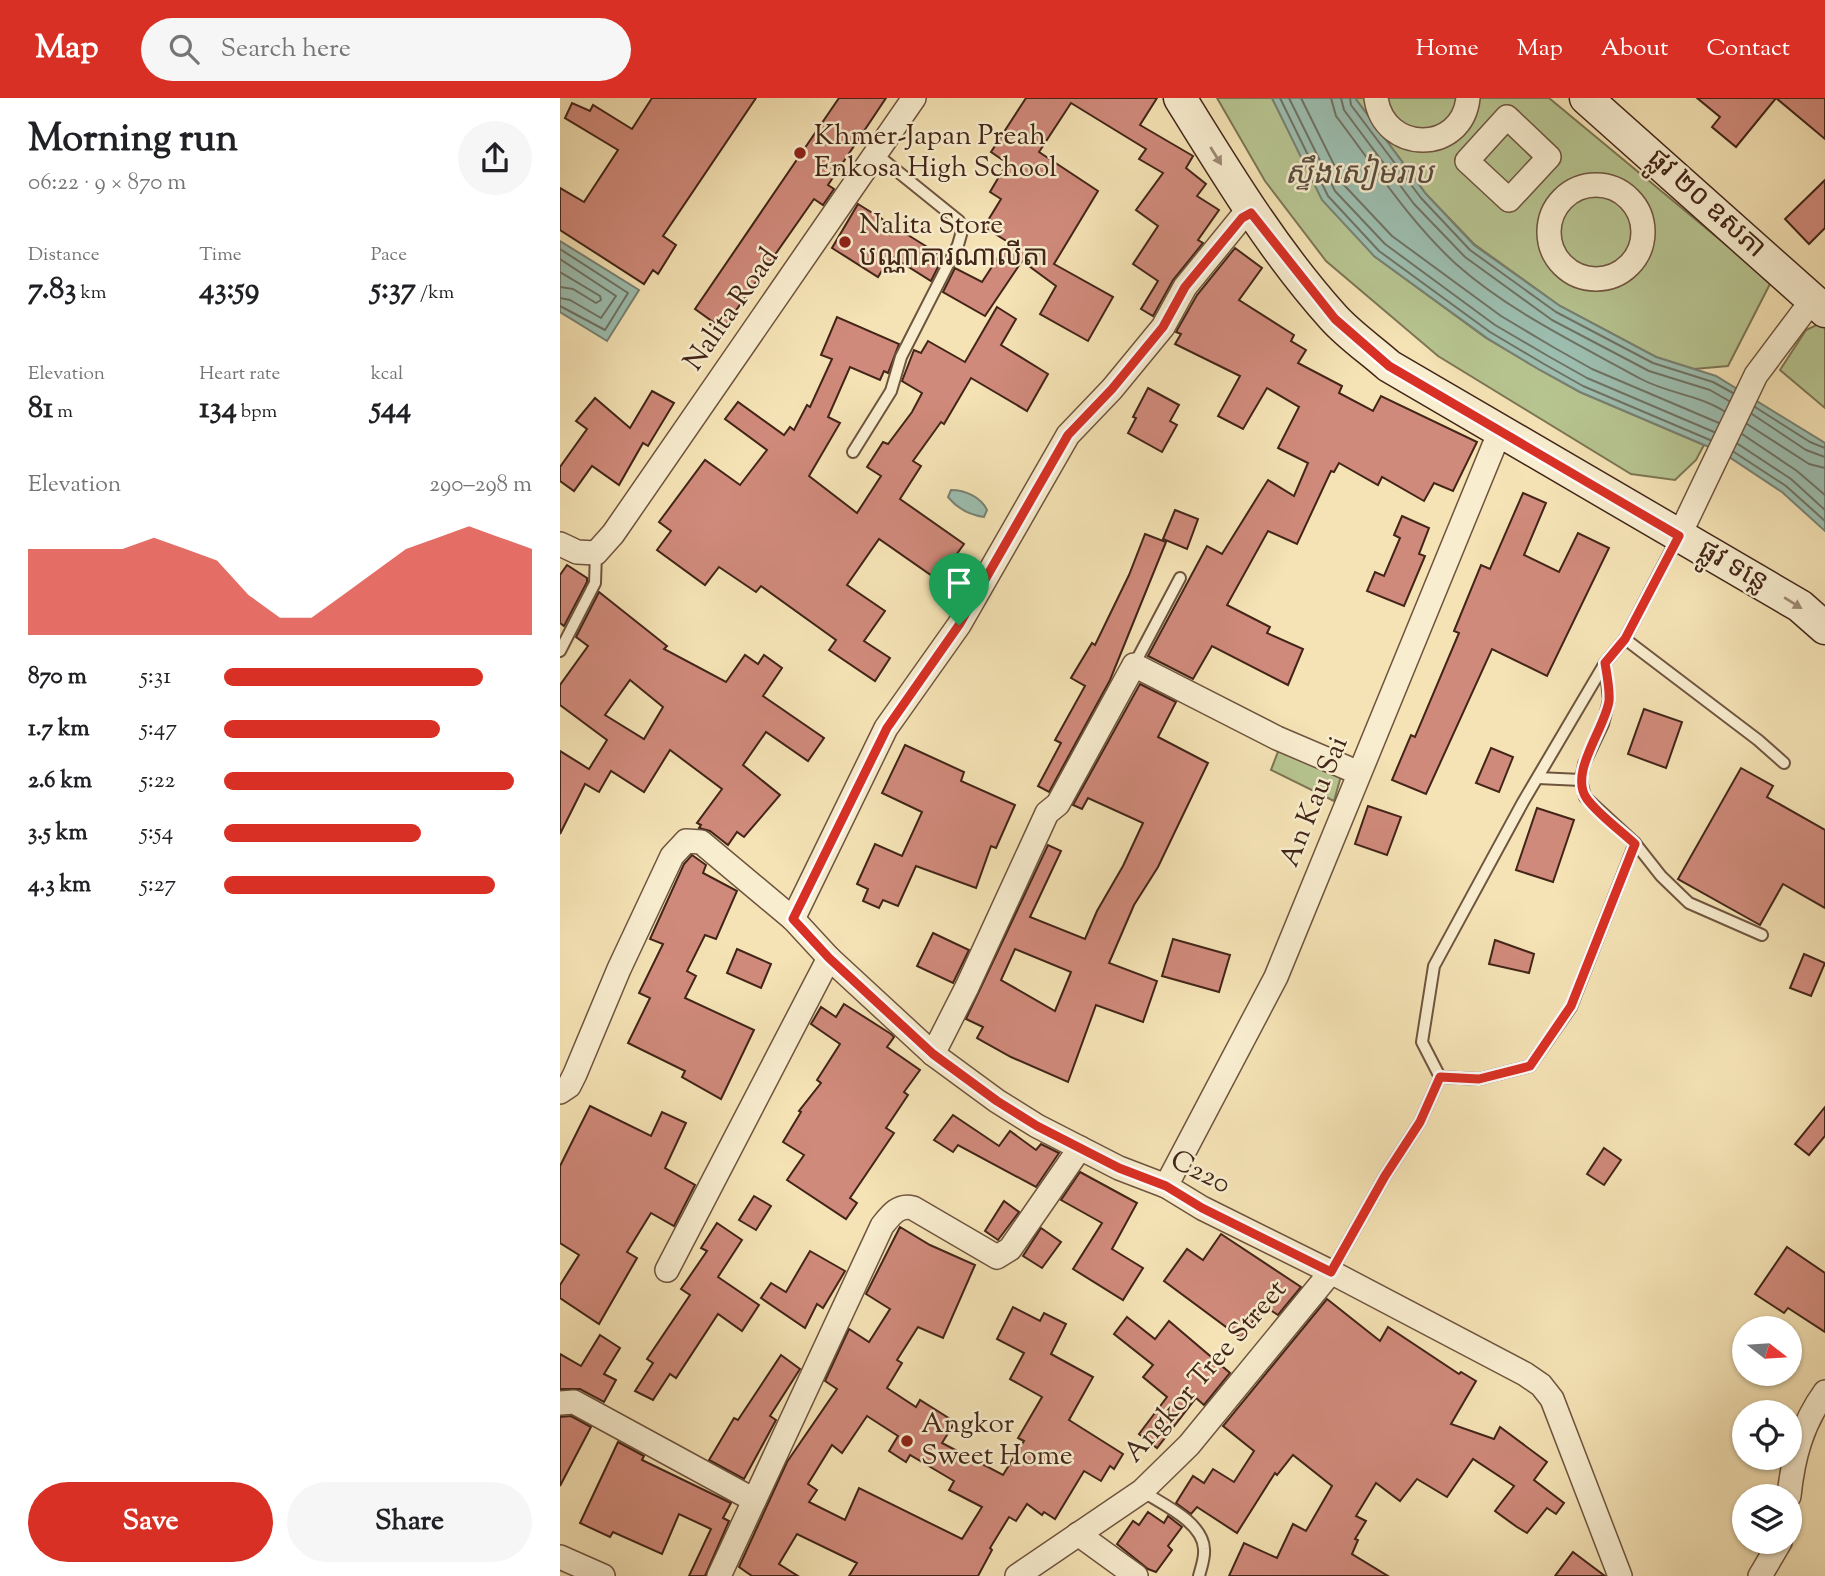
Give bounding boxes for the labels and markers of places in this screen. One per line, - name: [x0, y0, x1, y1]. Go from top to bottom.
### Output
- place label: Khmer-Japan Preah Enkosa High School: [814, 117, 1057, 189]
- marker: Khmer-Japan Preah Enkosa High School: [792, 145, 808, 161]
- place label: Nalita Store បណ្ណាគារណាលីតា: [859, 206, 1048, 278]
- marker: Nalita Store បណ្ណាគារណាលីតា: [837, 234, 853, 250]
- pin: [929, 553, 989, 625]
- place label: Angkor Sweet Home: [921, 1405, 1073, 1477]
- marker: Angkor Sweet Home: [899, 1433, 915, 1449]

